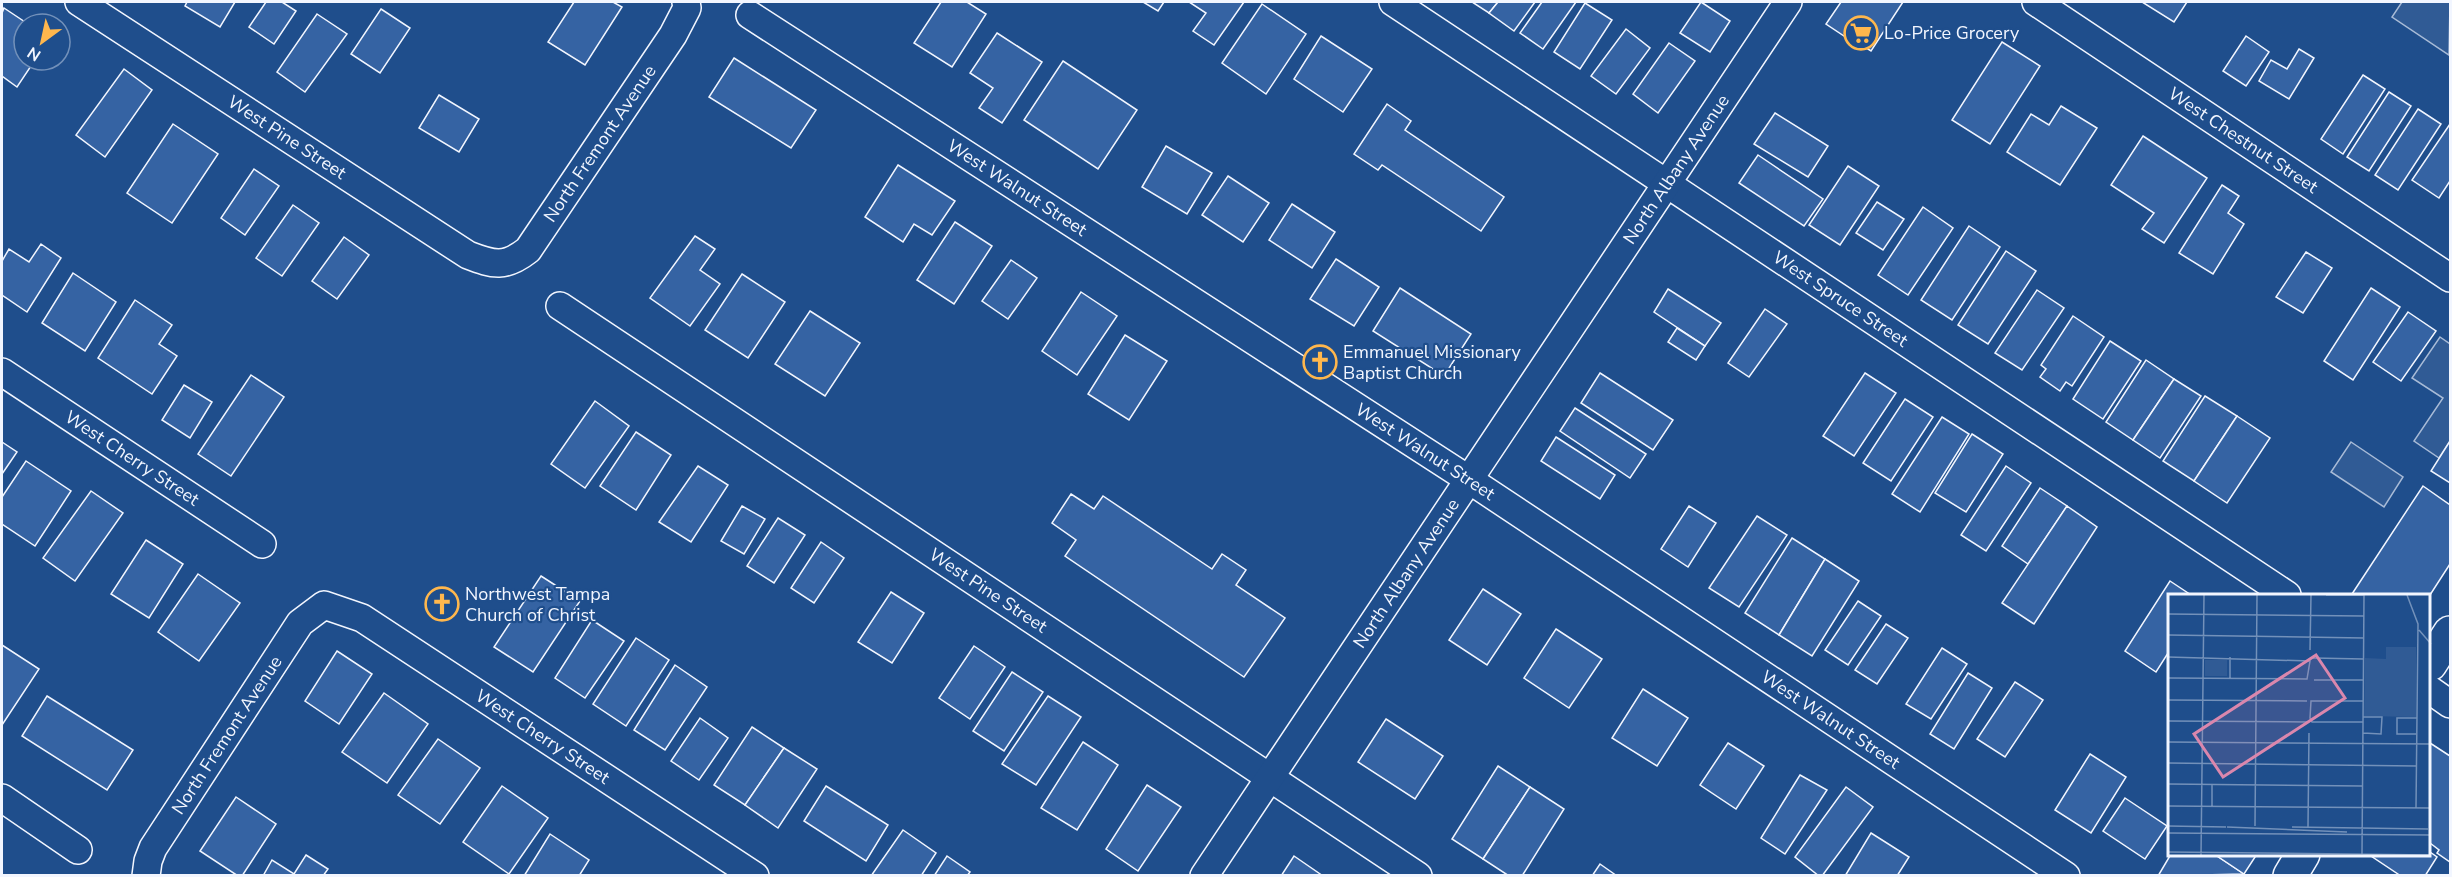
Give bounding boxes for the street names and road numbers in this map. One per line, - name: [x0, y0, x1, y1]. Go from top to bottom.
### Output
- street label: North Fremont Avenue: [538, 60, 661, 227]
- street label: West Chestnut Street: [2164, 82, 2323, 199]
- street label: West Pine Street: [223, 90, 351, 185]
- street label: North Albany Avenue: [1618, 90, 1735, 249]
- street label: West Walnut Street: [943, 134, 1092, 242]
- street label: West Spruce Street: [1768, 245, 1913, 353]
- street label: West Walnut Street: [1351, 397, 1500, 506]
- street label: West Cherry Street: [60, 405, 204, 512]
- street label: North Albany Avenue: [1348, 494, 1465, 653]
- street label: West Pine Street: [924, 542, 1052, 639]
- street label: North Fremont Avenue: [166, 651, 287, 819]
- street label: West Walnut Street: [1756, 665, 1905, 775]
- street label: West Cherry Street: [471, 684, 615, 790]

